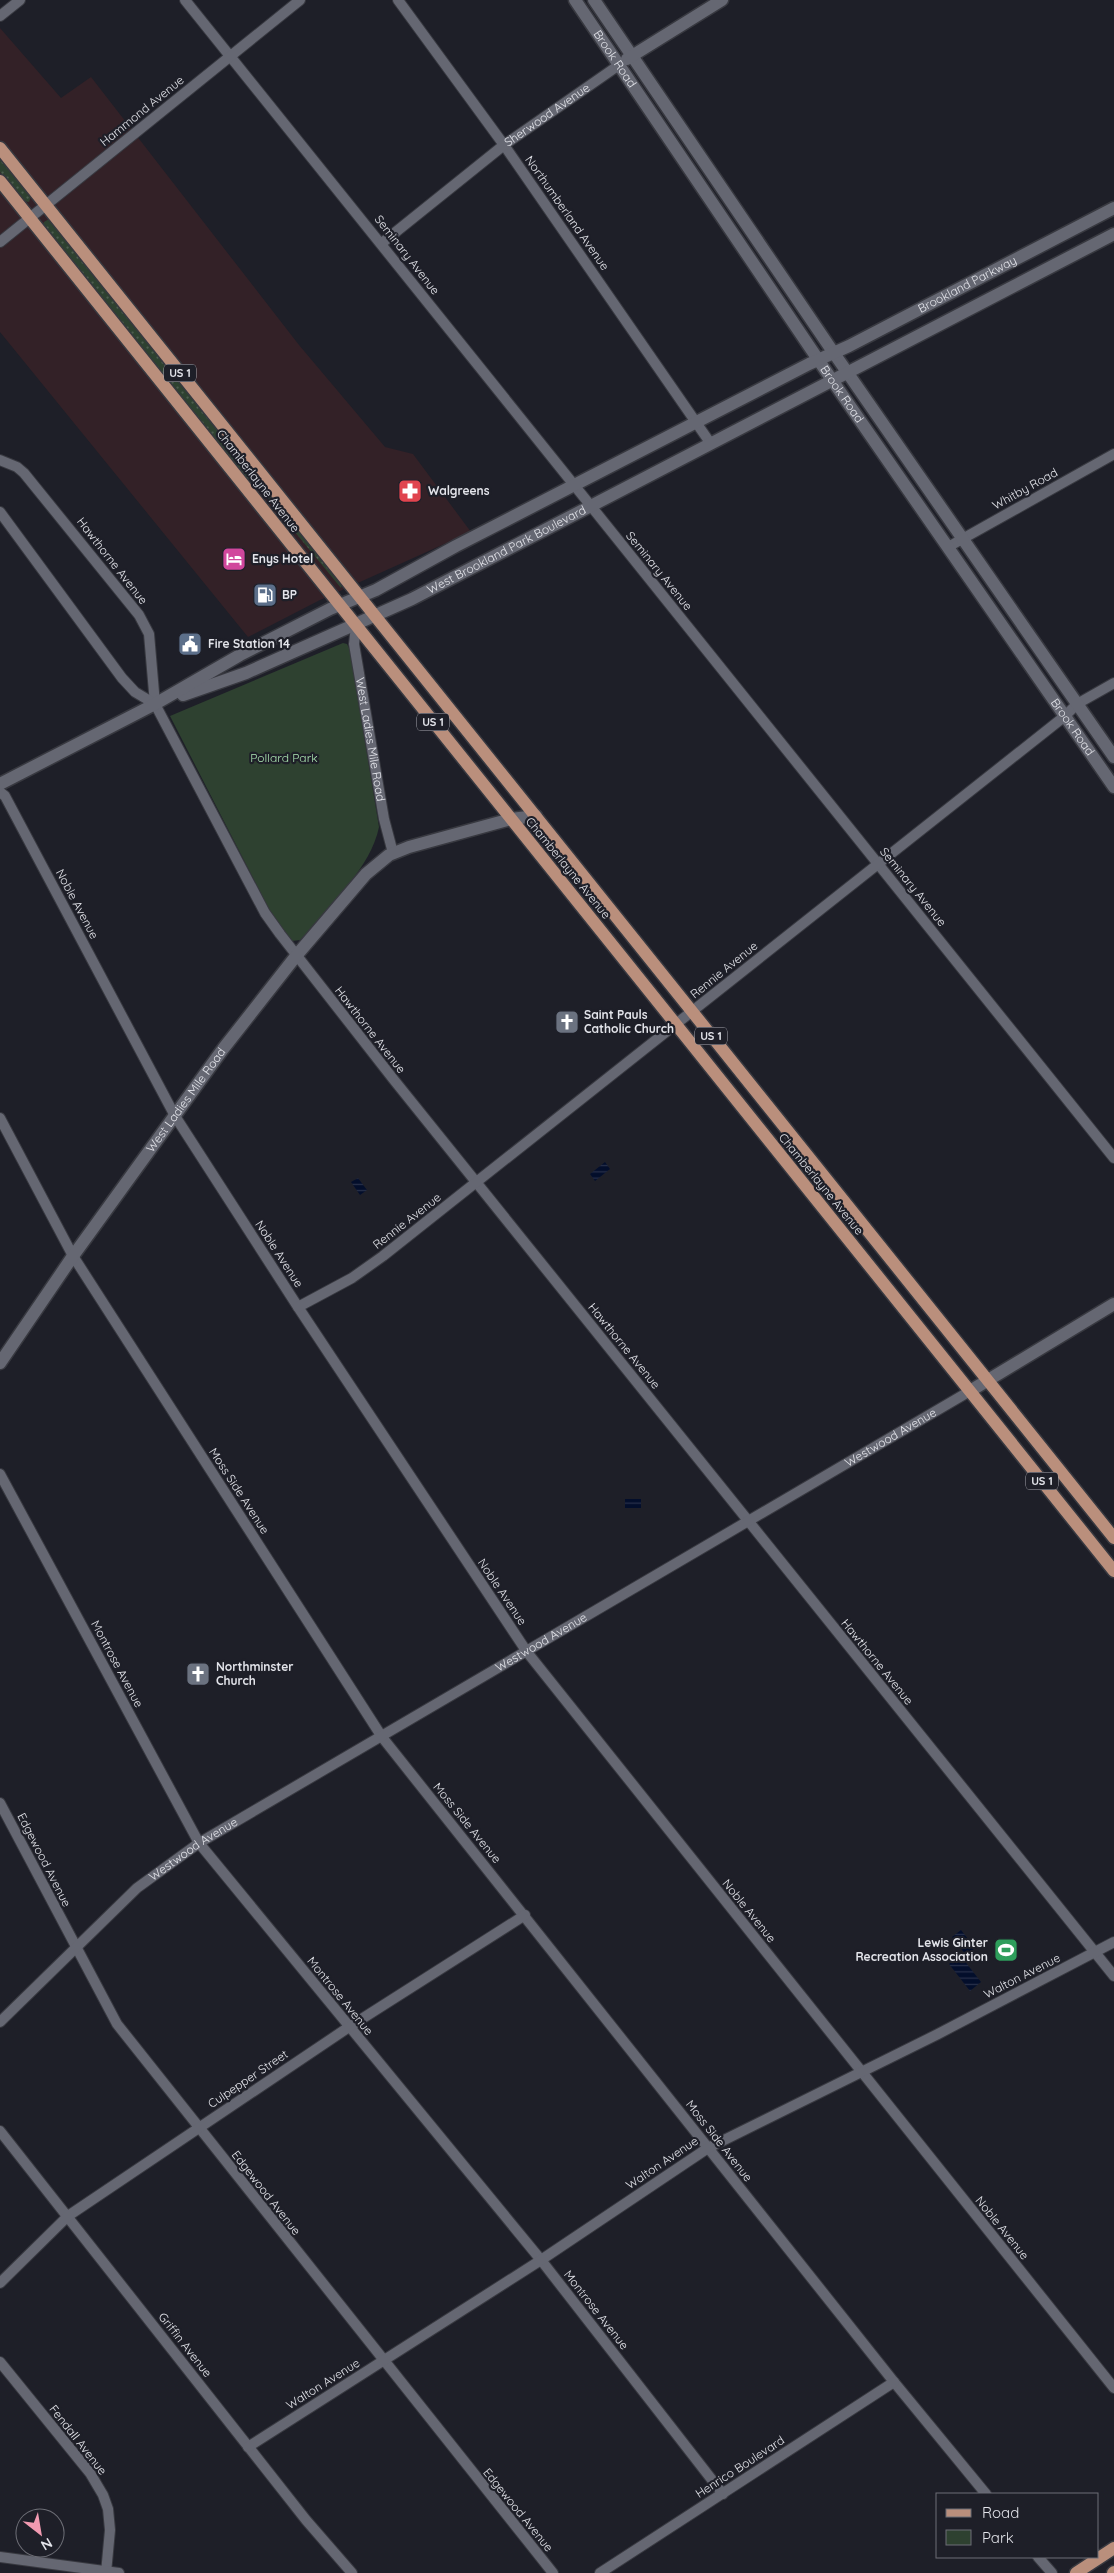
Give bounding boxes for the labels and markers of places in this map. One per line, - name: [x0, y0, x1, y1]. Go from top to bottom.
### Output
- pharmacy icon: Walgreens: [397, 478, 423, 504]
- place label: Walgreens: [428, 483, 490, 498]
- hotel icon: Enys Hotel: [221, 546, 247, 572]
- place label: Enys Hotel: [252, 551, 313, 566]
- fuel station icon: BP: [252, 582, 278, 608]
- place label: BP: [282, 587, 297, 602]
- public building icon: Fire Station 14: [177, 631, 203, 657]
- place label: Fire Station 14: [208, 636, 290, 651]
- place label: Saint Pauls Catholic Church: [584, 1007, 674, 1036]
- church icon: Saint Pauls Catholic Church: [554, 1009, 580, 1035]
- place label: Northminster Church: [216, 1659, 293, 1688]
- church icon: Northminster Church: [185, 1661, 211, 1687]
- place label: Lewis Ginter Recreation Association: [855, 1935, 988, 1964]
- sports icon: Lewis Ginter Recreation Association: [993, 1937, 1019, 1963]

